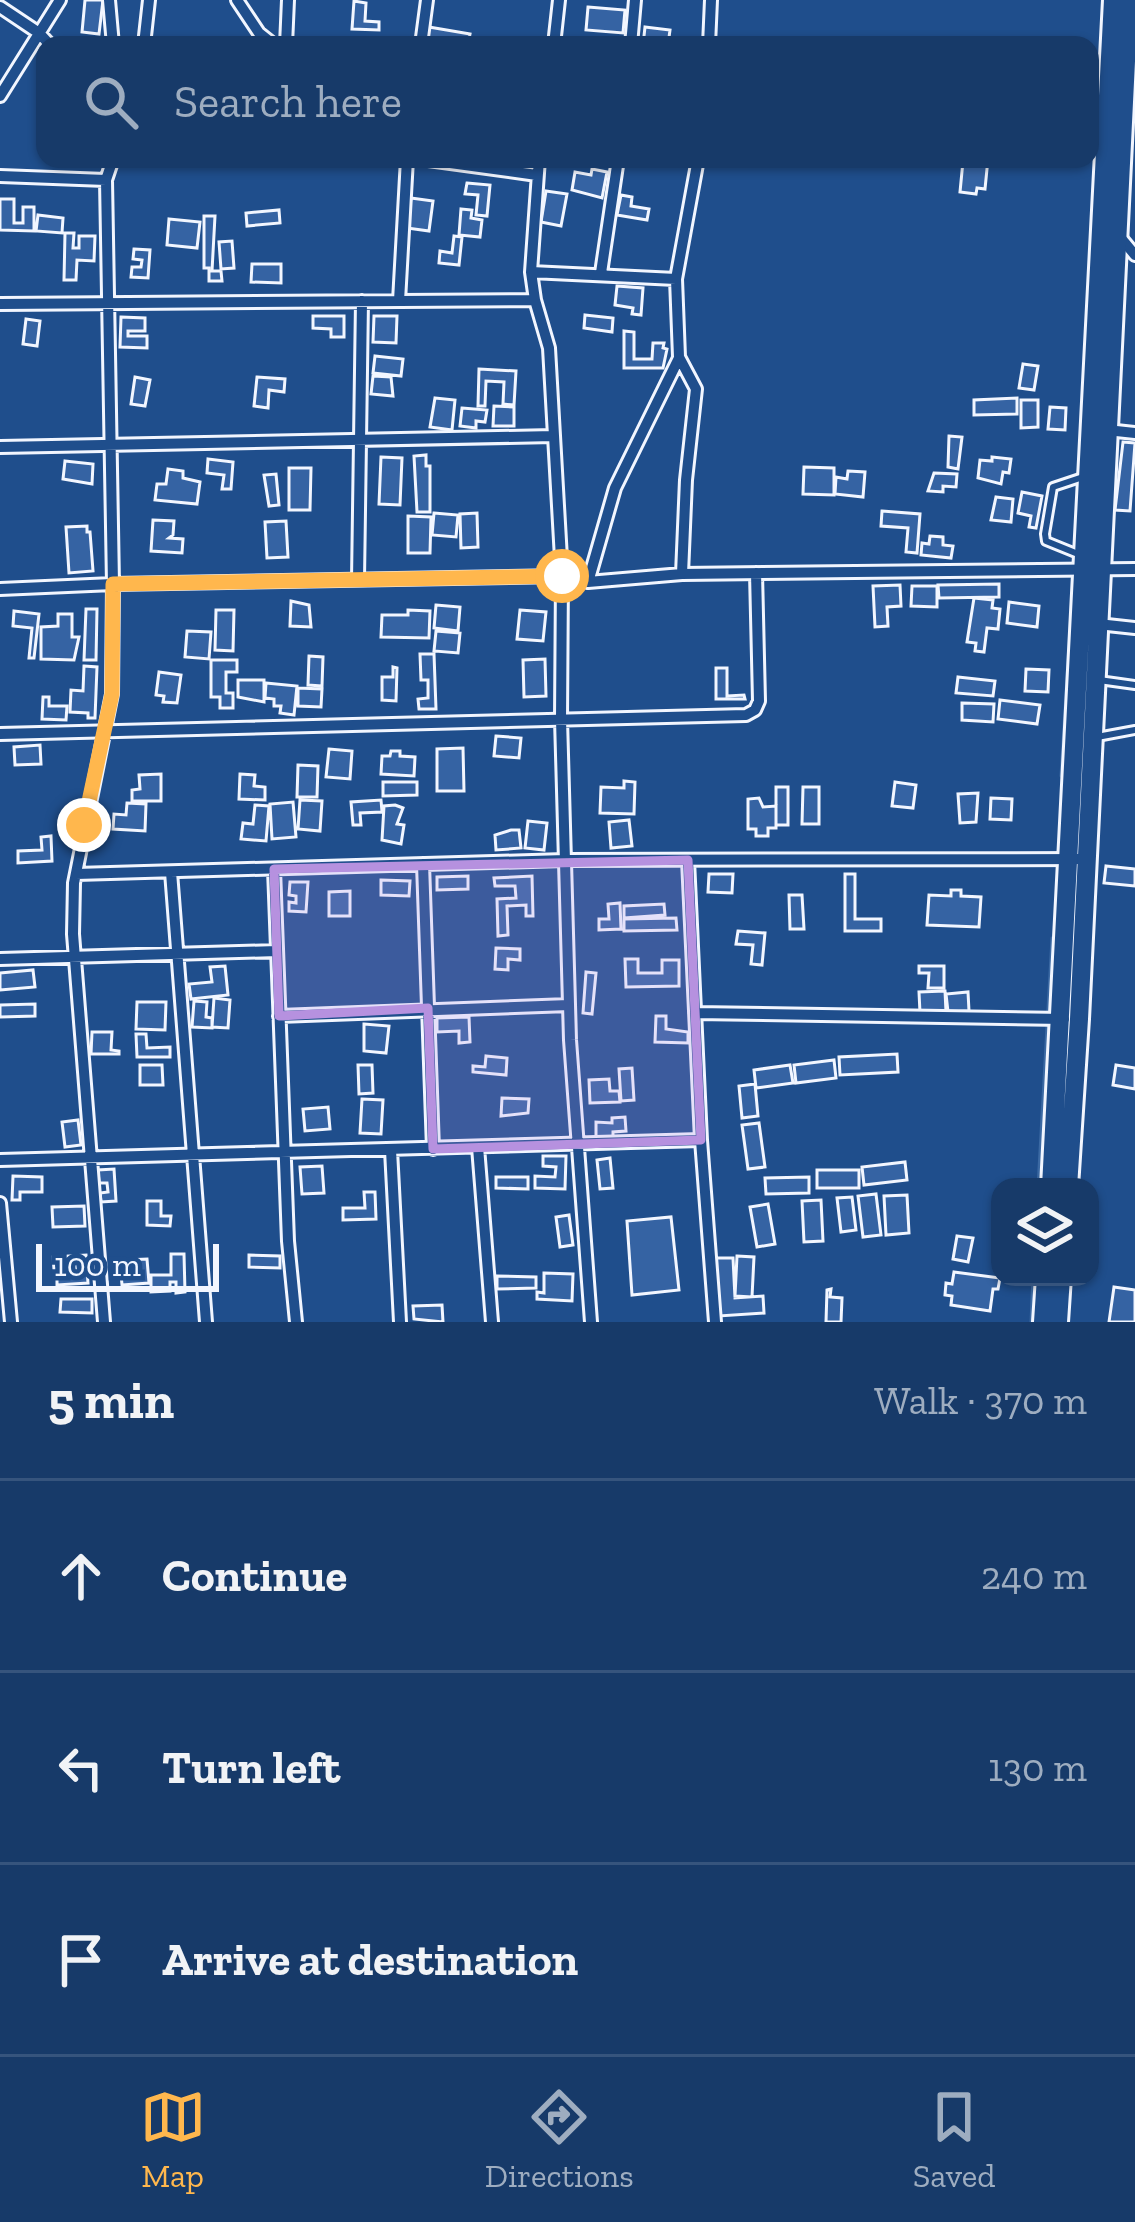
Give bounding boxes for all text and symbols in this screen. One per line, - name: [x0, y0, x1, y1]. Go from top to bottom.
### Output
- search box: [36, 36, 1099, 168]
- icon: search: [78, 69, 144, 135]
- text: Search here: [174, 75, 402, 129]
- route start: [535, 549, 589, 603]
- route end: [57, 798, 111, 852]
- map controls: [991, 1178, 1099, 1286]
- button: layers: [991, 1178, 1099, 1286]
- scale bar: [36, 1238, 219, 1291]
- text: 100 m: [54, 1245, 141, 1284]
- text: 5 min: [48, 1370, 174, 1431]
- text: Walk · 370 m: [874, 1377, 1087, 1424]
- icon: ahead: [48, 1543, 114, 1609]
- text: Continue: [162, 1549, 347, 1603]
- text: 240 m: [981, 1552, 1087, 1599]
- icon: left: [48, 1735, 114, 1801]
- text: Turn left: [162, 1741, 340, 1795]
- text: 130 m: [988, 1744, 1087, 1791]
- icon: arrive: [48, 1927, 114, 1993]
- text: Arrive at destination: [162, 1933, 578, 1987]
- tab: Map: [140, 2084, 206, 2195]
- tab: Directions: [485, 2084, 634, 2195]
- tab: Saved: [913, 2084, 995, 2195]

